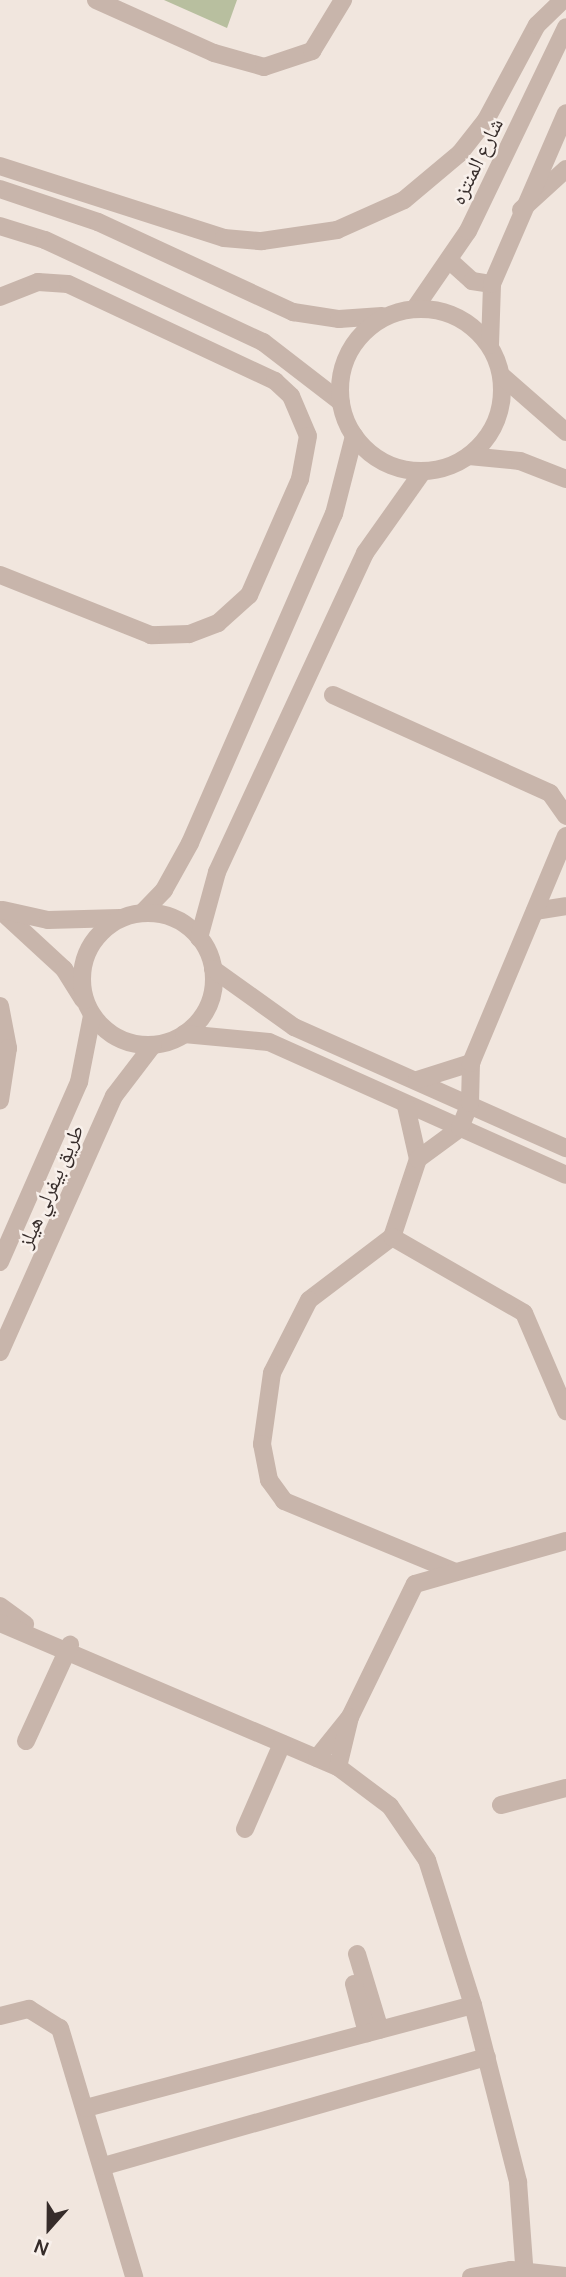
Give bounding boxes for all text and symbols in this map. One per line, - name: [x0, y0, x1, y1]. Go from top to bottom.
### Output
- street label: شارع المنتزه: [444, 114, 508, 208]
- street label: طريق بيفرلي هيلز: [12, 1121, 88, 1251]
- north arrow: [14, 2193, 84, 2263]
- text: N: [30, 2233, 53, 2262]

